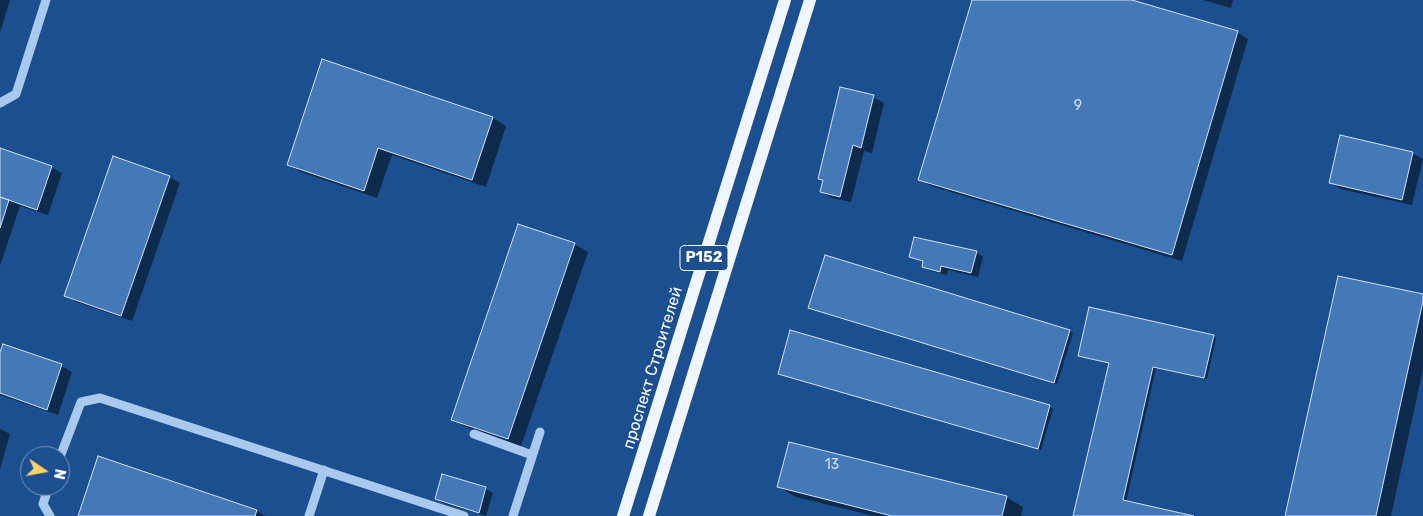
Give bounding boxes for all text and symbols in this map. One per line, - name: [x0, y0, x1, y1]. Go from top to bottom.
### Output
- house number: 9: [1074, 98, 1082, 114]
- road number: Р152: [680, 246, 728, 270]
- street label: проспект Строителей: [619, 285, 687, 451]
- north arrow: [20, 446, 70, 496]
- house number: 13: [825, 457, 839, 473]
- text: N: [50, 467, 69, 481]

